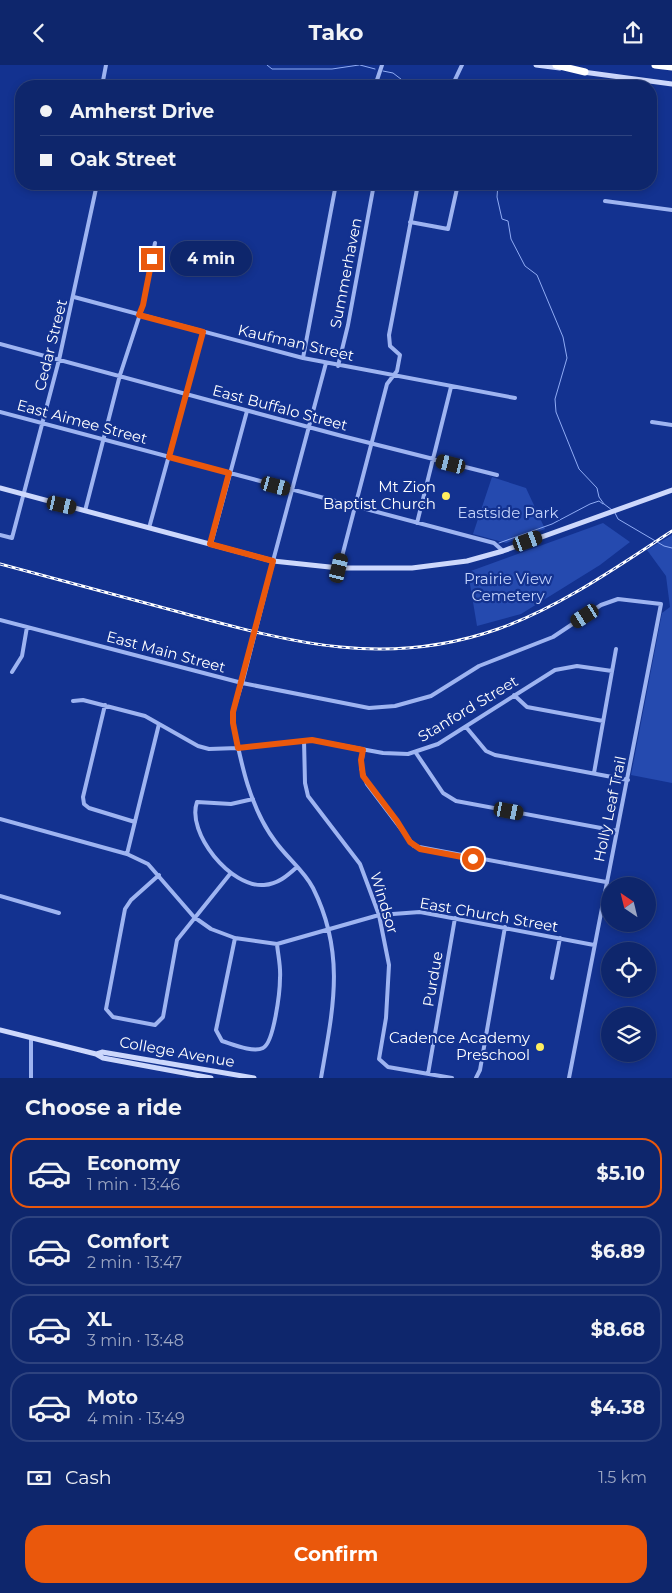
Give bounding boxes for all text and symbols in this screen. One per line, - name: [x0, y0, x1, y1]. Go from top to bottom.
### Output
- icon: back: [25, 19, 53, 47]
- text: Tako: [309, 19, 363, 46]
- icon: share: [619, 19, 647, 47]
- text: Amherst Drive: [70, 100, 214, 123]
- text: Oak Street: [70, 148, 176, 171]
- street label: Summerhaven: [325, 216, 366, 330]
- callout: 4 min: [170, 241, 252, 277]
- route end: [141, 248, 163, 270]
- text: 4 min: [187, 249, 235, 268]
- street label: Cedar Street: [30, 297, 71, 393]
- street label: Kaufman Street: [236, 320, 356, 365]
- street label: East Buffalo Street: [210, 380, 350, 435]
- street label: East Aimee Street: [15, 395, 149, 448]
- car: [434, 453, 467, 475]
- car: [259, 475, 292, 497]
- place label: Mt Zion Baptist Church: [323, 477, 436, 513]
- marker: Mt Zion Baptist Church: [440, 490, 452, 502]
- car: [45, 494, 78, 516]
- park label: Eastside Park: [458, 503, 559, 522]
- car: [511, 529, 544, 553]
- car: [328, 552, 349, 584]
- park label: Prairie View Cemetery: [464, 569, 553, 605]
- car: [568, 602, 601, 630]
- street label: East Main Street: [104, 626, 228, 677]
- street label: Stanford Street: [414, 671, 521, 746]
- street label: Holly Leaf Trail: [589, 754, 630, 864]
- car: [492, 801, 525, 821]
- route start: [462, 848, 484, 870]
- street label: Windsor: [366, 870, 403, 936]
- north arrow: [601, 877, 656, 933]
- map controls: [601, 877, 656, 1062]
- street label: East Church Street: [418, 893, 560, 936]
- button: locate: [601, 942, 656, 997]
- street label: Purdue: [418, 950, 447, 1008]
- button: layers: [601, 1007, 656, 1062]
- place label: Cadence Academy Preschool: [389, 1028, 531, 1064]
- street label: College Avenue: [118, 1032, 236, 1071]
- marker: Cadence Academy Preschool: [534, 1041, 546, 1053]
- text: Choose a ride: [25, 1094, 182, 1121]
- icon: car: [27, 1151, 72, 1196]
- text: Economy: [87, 1152, 180, 1175]
- text: $5.10: [597, 1162, 645, 1185]
- text: 1 min · 13:46: [87, 1175, 180, 1194]
- icon: car: [27, 1229, 72, 1274]
- text: Comfort: [87, 1230, 169, 1253]
- text: $6.89: [591, 1240, 645, 1263]
- text: 2 min · 13:47: [87, 1253, 182, 1272]
- icon: car: [27, 1307, 72, 1352]
- text: XL: [87, 1308, 112, 1331]
- text: $8.68: [591, 1318, 645, 1341]
- text: 3 min · 13:48: [87, 1331, 184, 1350]
- icon: car: [27, 1385, 72, 1430]
- text: Moto: [87, 1386, 138, 1409]
- text: $4.38: [590, 1396, 645, 1419]
- text: 4 min · 13:49: [87, 1409, 185, 1428]
- icon: cash: [25, 1464, 53, 1492]
- text: Cash: [65, 1466, 112, 1489]
- text: 1.5 km: [598, 1468, 647, 1487]
- button: Confirm: [25, 1525, 647, 1583]

